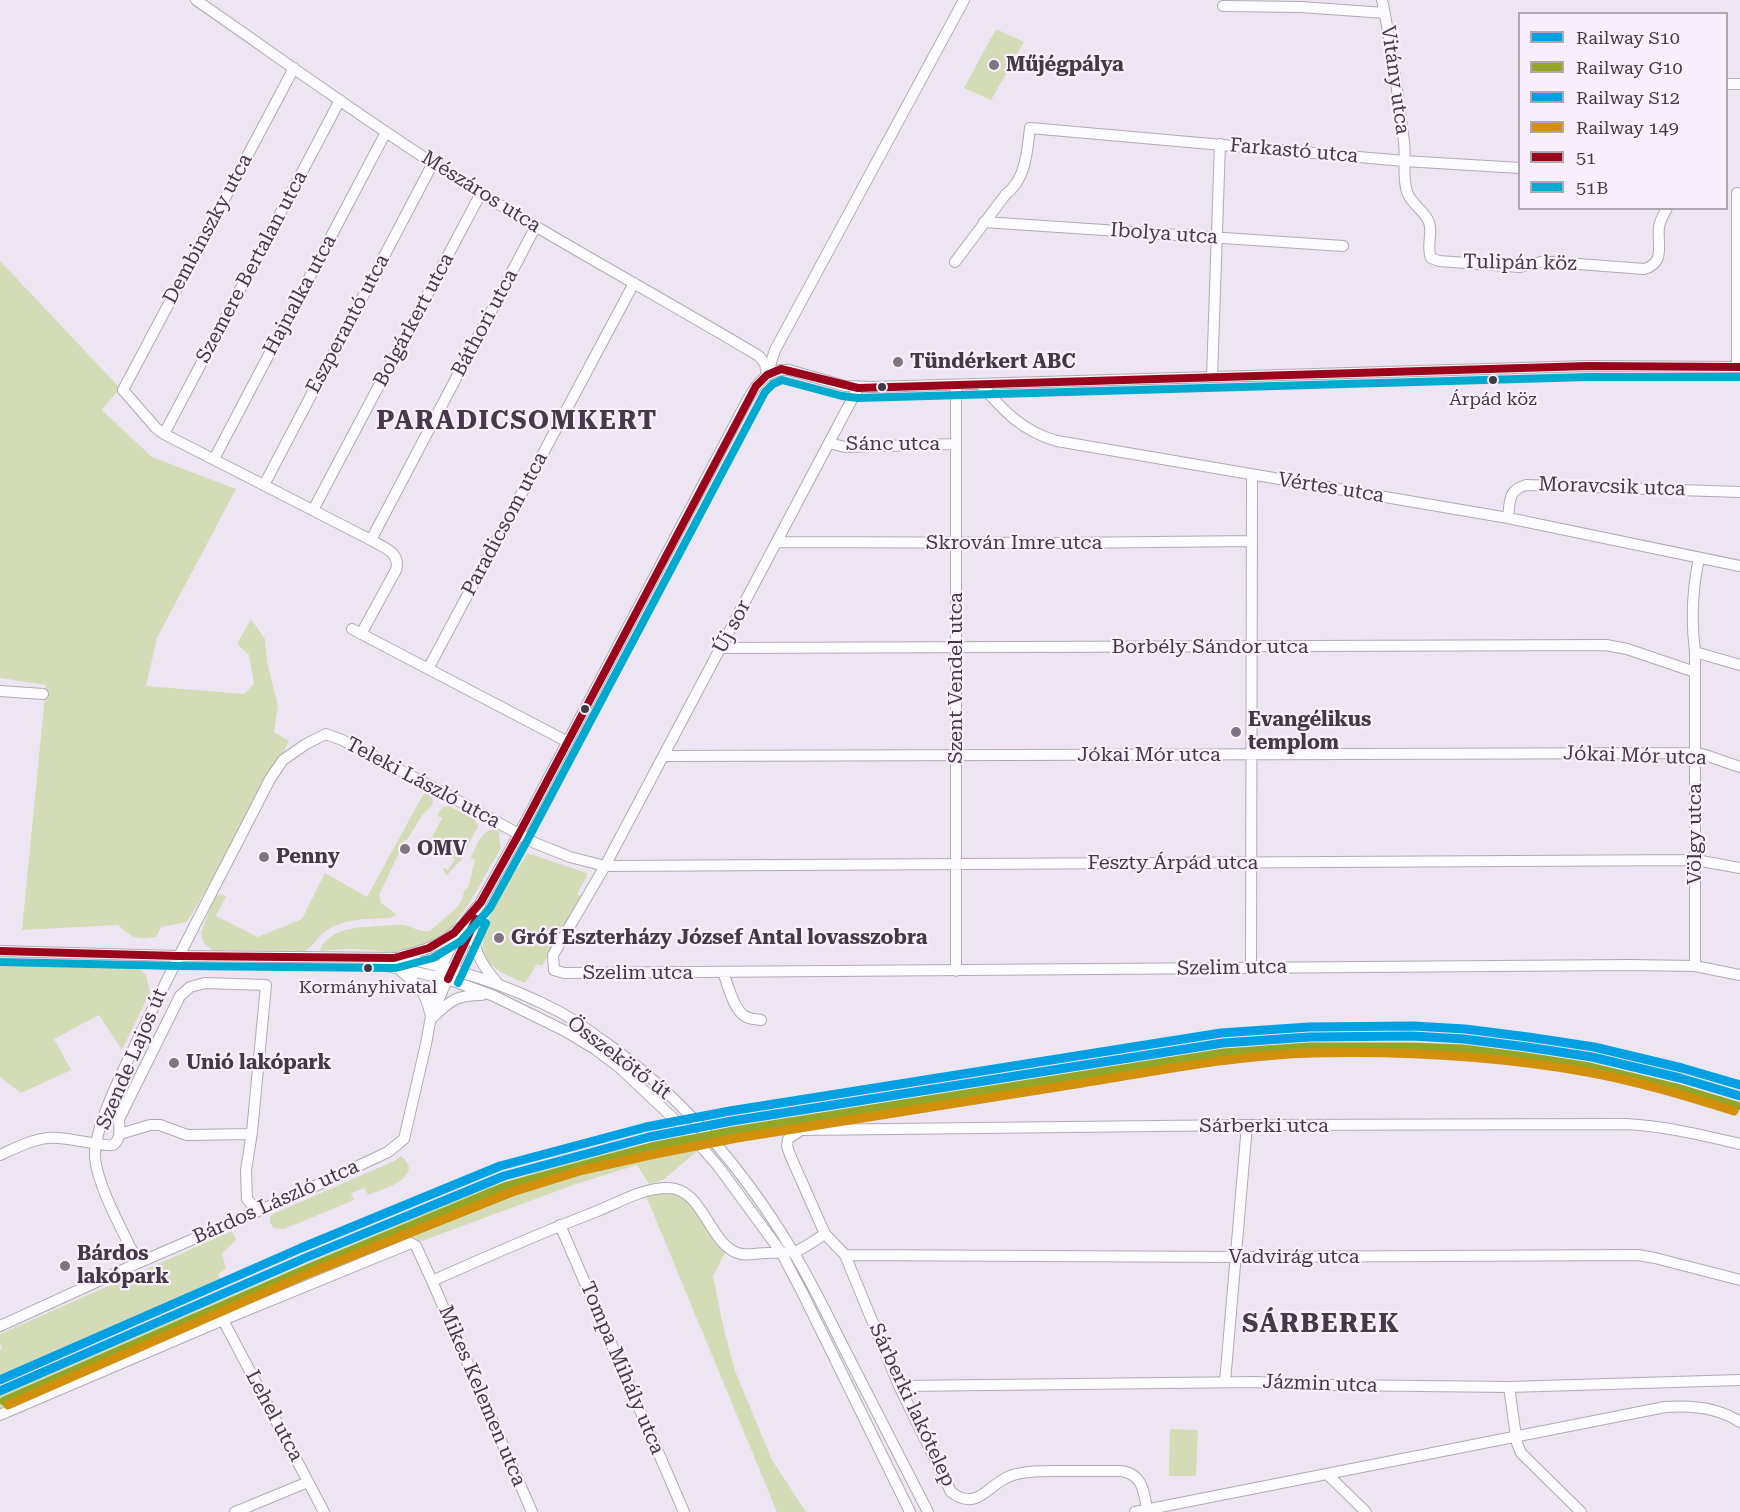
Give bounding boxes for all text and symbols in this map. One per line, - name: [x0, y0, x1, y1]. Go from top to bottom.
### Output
- legend: [1518, 12, 1728, 210]
- street label: Vitány utca: [1375, 24, 1415, 136]
- text: Railway S10: [1576, 27, 1680, 48]
- place label: Műjégpálya: [1006, 53, 1124, 77]
- text: Railway G10: [1576, 57, 1683, 78]
- marker: Műjégpálya: [987, 58, 1001, 72]
- text: Railway S12: [1576, 87, 1680, 108]
- text: Railway 149: [1576, 117, 1679, 138]
- street label: Farkastó utca: [1229, 133, 1359, 169]
- street label: Mészáros utca: [417, 146, 545, 238]
- text: 51: [1576, 147, 1596, 168]
- street label: Dembinszky utca: [158, 150, 258, 308]
- street label: Szemere Bertalan utca: [191, 167, 313, 367]
- text: 51B: [1576, 177, 1608, 198]
- street label: Ibolya utca: [1109, 218, 1219, 250]
- street label: Hajnalka utca: [258, 231, 342, 359]
- street label: Bolgárkert utca: [369, 249, 459, 391]
- street label: Eszperantó utca: [301, 250, 395, 398]
- street label: Tulipán köz: [1463, 250, 1577, 276]
- street label: Báthori utca: [447, 265, 523, 381]
- place label: Tündérkert ABC: [910, 350, 1075, 374]
- marker: Tündérkert ABC: [891, 355, 905, 369]
- marker: Árpád köz: [1487, 374, 1499, 386]
- unlabelled marker: [876, 381, 888, 393]
- place label: Árpád köz: [1449, 389, 1537, 411]
- district label: PARADICSOMKERT: [376, 405, 658, 437]
- street label: Sánc utca: [846, 432, 940, 456]
- street label: Paradicsom utca: [457, 448, 553, 600]
- street label: Vértes utca: [1276, 468, 1386, 508]
- street label: Moravcsik utca: [1538, 472, 1686, 502]
- street label: Skrován Imre utca: [926, 531, 1102, 555]
- street label: Szent Vendel utca: [944, 592, 968, 764]
- street label: Új sor: [708, 596, 756, 658]
- street label: Borbély Sándor utca: [1111, 635, 1309, 659]
- unlabelled marker: [579, 703, 591, 715]
- place label: Evangélikus templom: [1248, 708, 1371, 755]
- marker: Evangélikus templom: [1229, 725, 1243, 739]
- street label: Teleki László utca: [342, 732, 504, 834]
- street label: Jókai Mór utca: [1563, 741, 1707, 771]
- street label: Jókai Mór utca: [1077, 743, 1221, 767]
- street label: Völgy utca: [1683, 783, 1707, 885]
- place label: OMV: [417, 837, 467, 861]
- marker: OMV: [398, 842, 412, 856]
- place label: Penny: [276, 845, 340, 869]
- marker: Penny: [257, 850, 271, 864]
- street label: Feszty Árpád utca: [1088, 851, 1258, 875]
- place label: Gróf Eszterházy József Antal lovasszobra: [511, 926, 927, 950]
- marker: Gróf Eszterházy József Antal lovasszobra: [492, 931, 506, 945]
- street label: Szelim utca: [1177, 955, 1287, 981]
- street label: Szelim utca: [583, 961, 693, 985]
- marker: Kormányhivatal: [362, 962, 374, 974]
- place label: Kormányhivatal: [299, 977, 437, 999]
- street label: Szende Lajos út: [92, 985, 172, 1133]
- street label: Összekötő út: [562, 1011, 676, 1105]
- place label: Unió lakópark: [186, 1051, 331, 1075]
- marker: Unió lakópark: [167, 1056, 181, 1070]
- street label: Sárberki utca: [1199, 1114, 1329, 1138]
- street label: Bárdos László utca: [189, 1155, 363, 1249]
- place label: Bárdos lakópark: [77, 1242, 169, 1289]
- street label: Vadvirág utca: [1228, 1245, 1360, 1269]
- marker: Bárdos lakópark: [58, 1259, 72, 1273]
- street label: Tompa Mihály utca: [575, 1278, 669, 1458]
- street label: Mikes Kelemen utca: [433, 1302, 531, 1490]
- district label: SÁRBEREK: [1242, 1308, 1400, 1340]
- street label: Sárberki lakótelep: [864, 1319, 960, 1491]
- street label: Lehel utca: [240, 1366, 308, 1466]
- street label: Jázmin utca: [1262, 1370, 1378, 1398]

